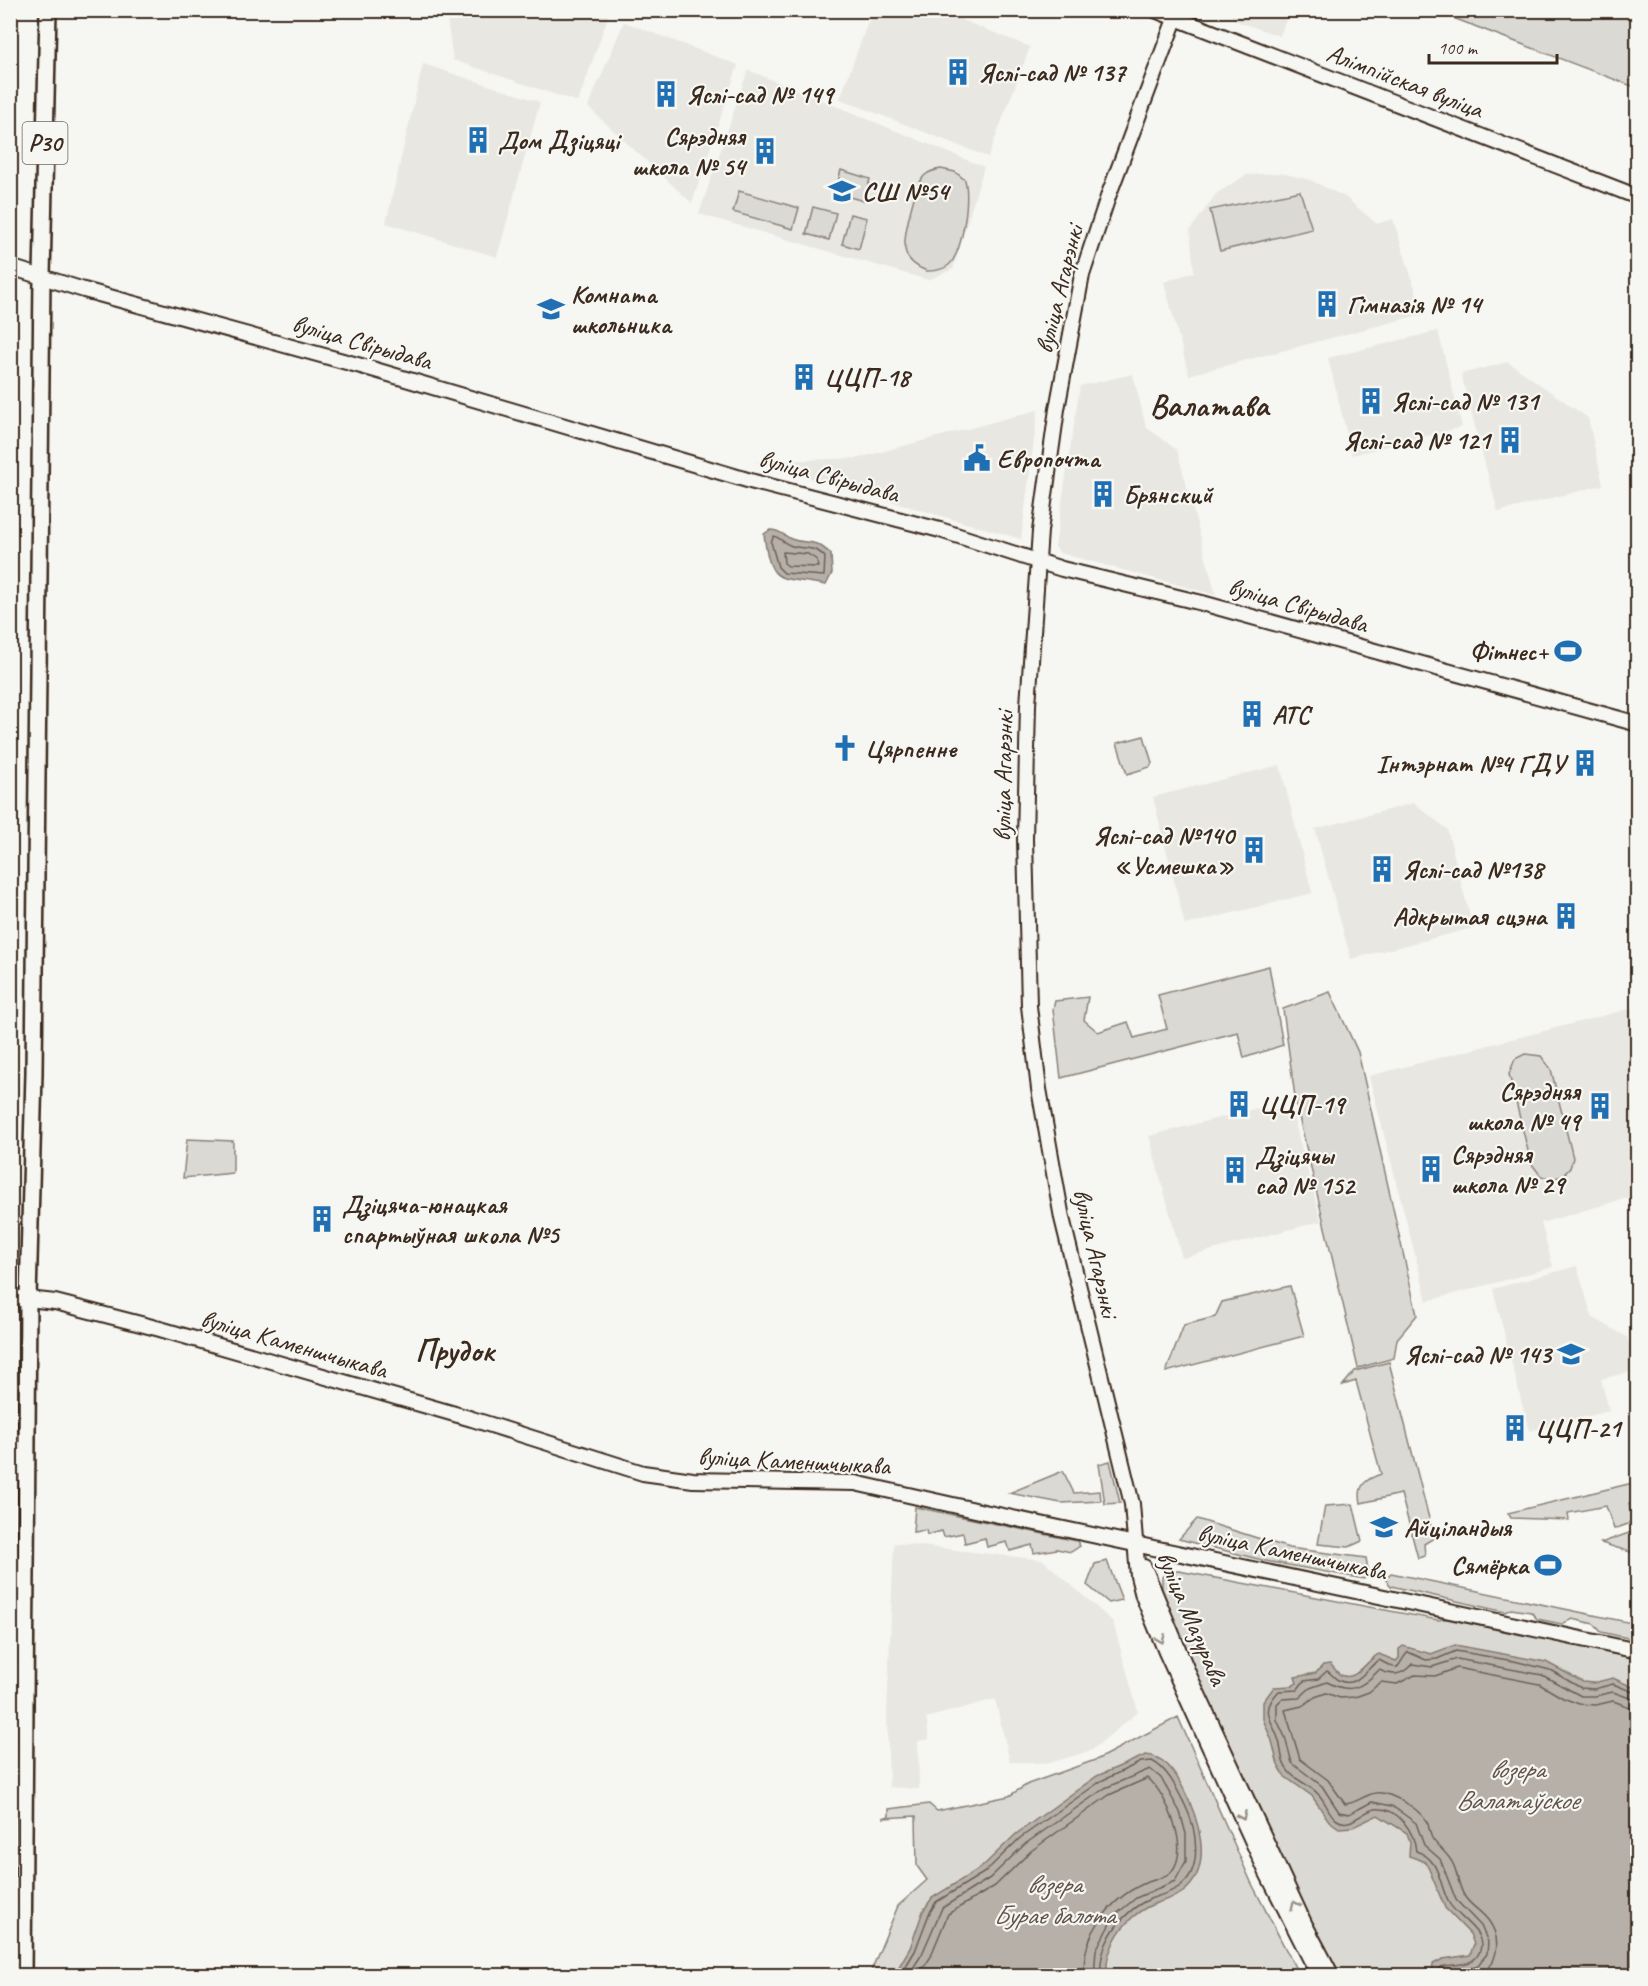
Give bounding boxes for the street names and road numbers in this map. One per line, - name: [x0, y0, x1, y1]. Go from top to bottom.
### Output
- street label: Алімпійская вуліца: [1322, 36, 1489, 126]
- road number: Р30: [22, 122, 68, 164]
- street label: вуліца Агарэнкі: [1027, 218, 1092, 357]
- street label: вуліца Свірыдава: [289, 306, 437, 378]
- street label: вуліца Свірыдава: [755, 442, 904, 511]
- street label: вуліца Свірыдава: [1225, 569, 1373, 641]
- street label: вуліца Агарэнкі: [985, 707, 1021, 842]
- street label: вуліца Агарэнкі: [1065, 1185, 1128, 1324]
- street label: вуліца Каменшчыкава: [197, 1302, 392, 1387]
- street label: вуліца Каменшчыкава: [697, 1439, 892, 1483]
- street label: вуліца Каменшчыкава: [1195, 1516, 1391, 1588]
- street label: вуліца Мазурава: [1149, 1546, 1236, 1691]

